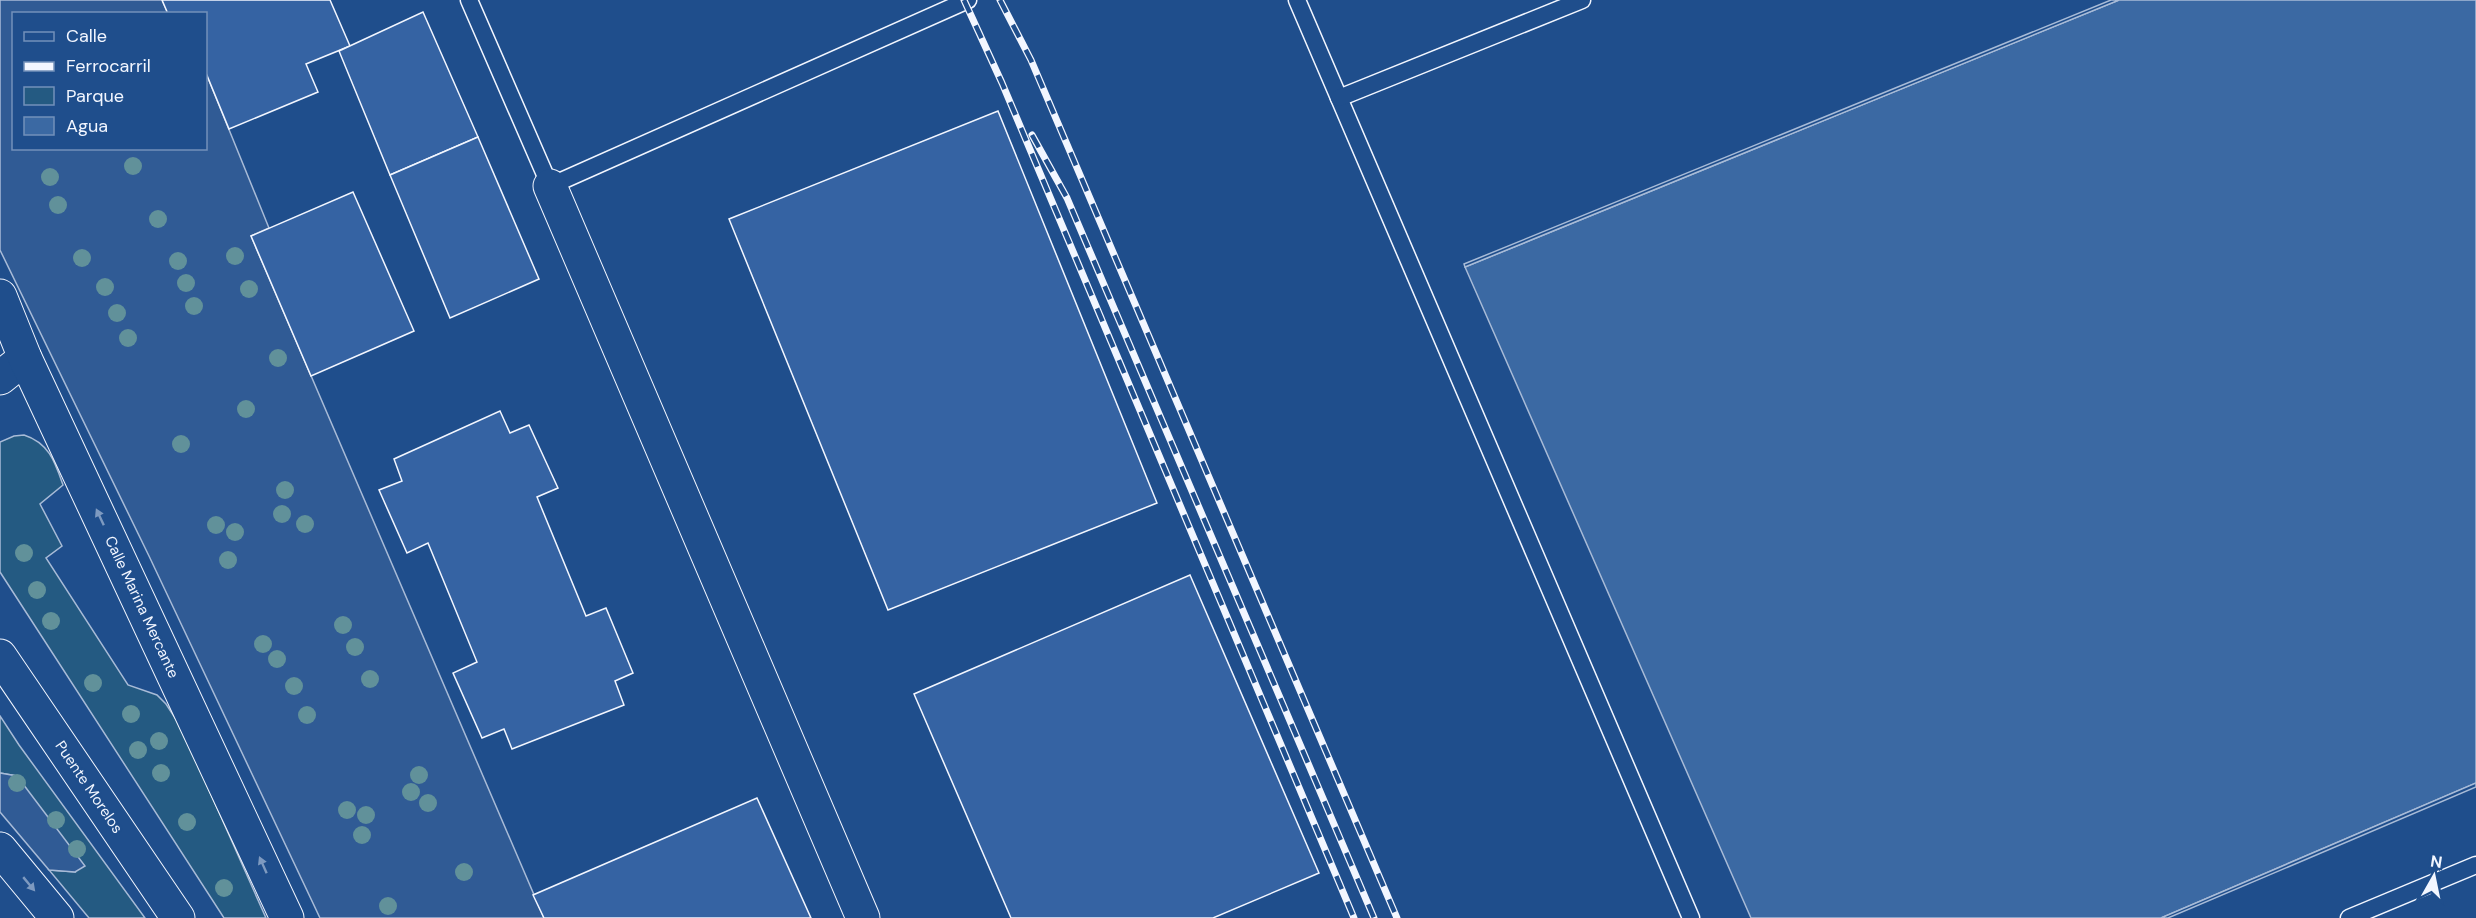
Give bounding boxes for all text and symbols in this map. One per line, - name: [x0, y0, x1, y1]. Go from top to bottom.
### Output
- legend: [12, 12, 207, 150]
- text: Calle: [66, 24, 107, 48]
- text: Ferrocarril: [66, 54, 151, 78]
- text: Parque: [66, 84, 124, 108]
- text: Agua: [66, 114, 108, 138]
- one-way arrow: [95, 507, 105, 525]
- street label: Calle Marina Mercante: [100, 533, 184, 681]
- street label: Puente Morelos: [51, 737, 127, 837]
- north arrow: [2404, 846, 2464, 906]
- text: N: [2429, 850, 2444, 873]
- one-way arrow: [258, 856, 267, 873]
- one-way arrow: [22, 876, 35, 892]

